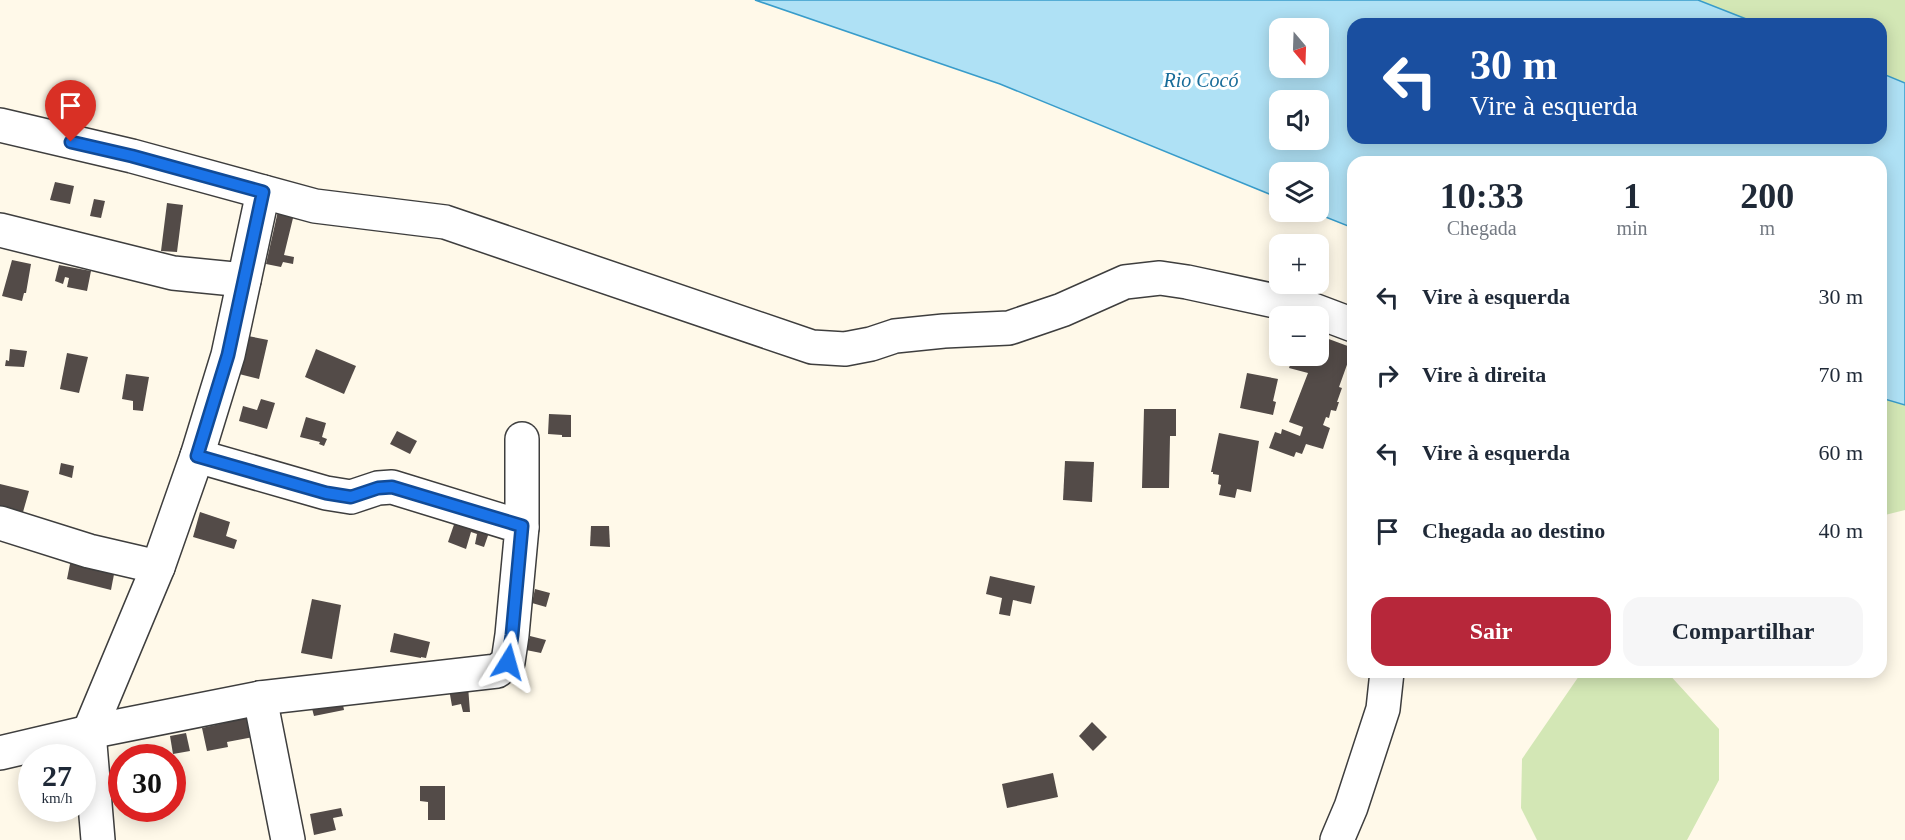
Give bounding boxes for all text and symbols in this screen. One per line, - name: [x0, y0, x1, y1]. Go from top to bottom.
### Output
- north arrow: [1269, 18, 1329, 78]
- map controls: [1269, 18, 1329, 366]
- icon: left: [1371, 42, 1449, 120]
- text: 30 m: [1470, 42, 1558, 88]
- water label: Rio Cocó: [1163, 69, 1239, 91]
- pin: [45, 80, 96, 142]
- icon: arrive: [54, 89, 87, 122]
- button: sound: [1269, 90, 1329, 150]
- text: Vire à esquerda: [1470, 91, 1638, 121]
- button: layers: [1269, 162, 1329, 222]
- text: 10:33: [1440, 176, 1524, 216]
- text: 1: [1623, 176, 1641, 216]
- text: 200: [1740, 176, 1794, 216]
- text: Chegada: [1447, 217, 1517, 239]
- text: min: [1616, 217, 1648, 239]
- text: m: [1760, 217, 1775, 239]
- button: +: [1269, 234, 1329, 294]
- icon: left: [1371, 281, 1404, 314]
- text: Vire à esquerda: [1422, 284, 1570, 309]
- text: 30 m: [1818, 284, 1863, 309]
- button: −: [1269, 306, 1329, 366]
- icon: right: [1371, 359, 1404, 392]
- text: Vire à direita: [1422, 362, 1546, 387]
- text: 70 m: [1818, 362, 1863, 387]
- icon: left: [1371, 437, 1404, 470]
- text: Vire à esquerda: [1422, 440, 1570, 465]
- text: 60 m: [1818, 440, 1863, 465]
- icon: arrive: [1371, 515, 1404, 548]
- text: Chegada ao destino: [1422, 518, 1605, 543]
- text: 40 m: [1818, 518, 1863, 543]
- button: Sair: [1371, 597, 1611, 666]
- button: Compartilhar: [1623, 597, 1863, 666]
- position arrow: [476, 630, 540, 694]
- speed limit sign: 30: [108, 744, 186, 822]
- text: 27: [42, 759, 72, 792]
- text: km/h: [42, 790, 72, 806]

